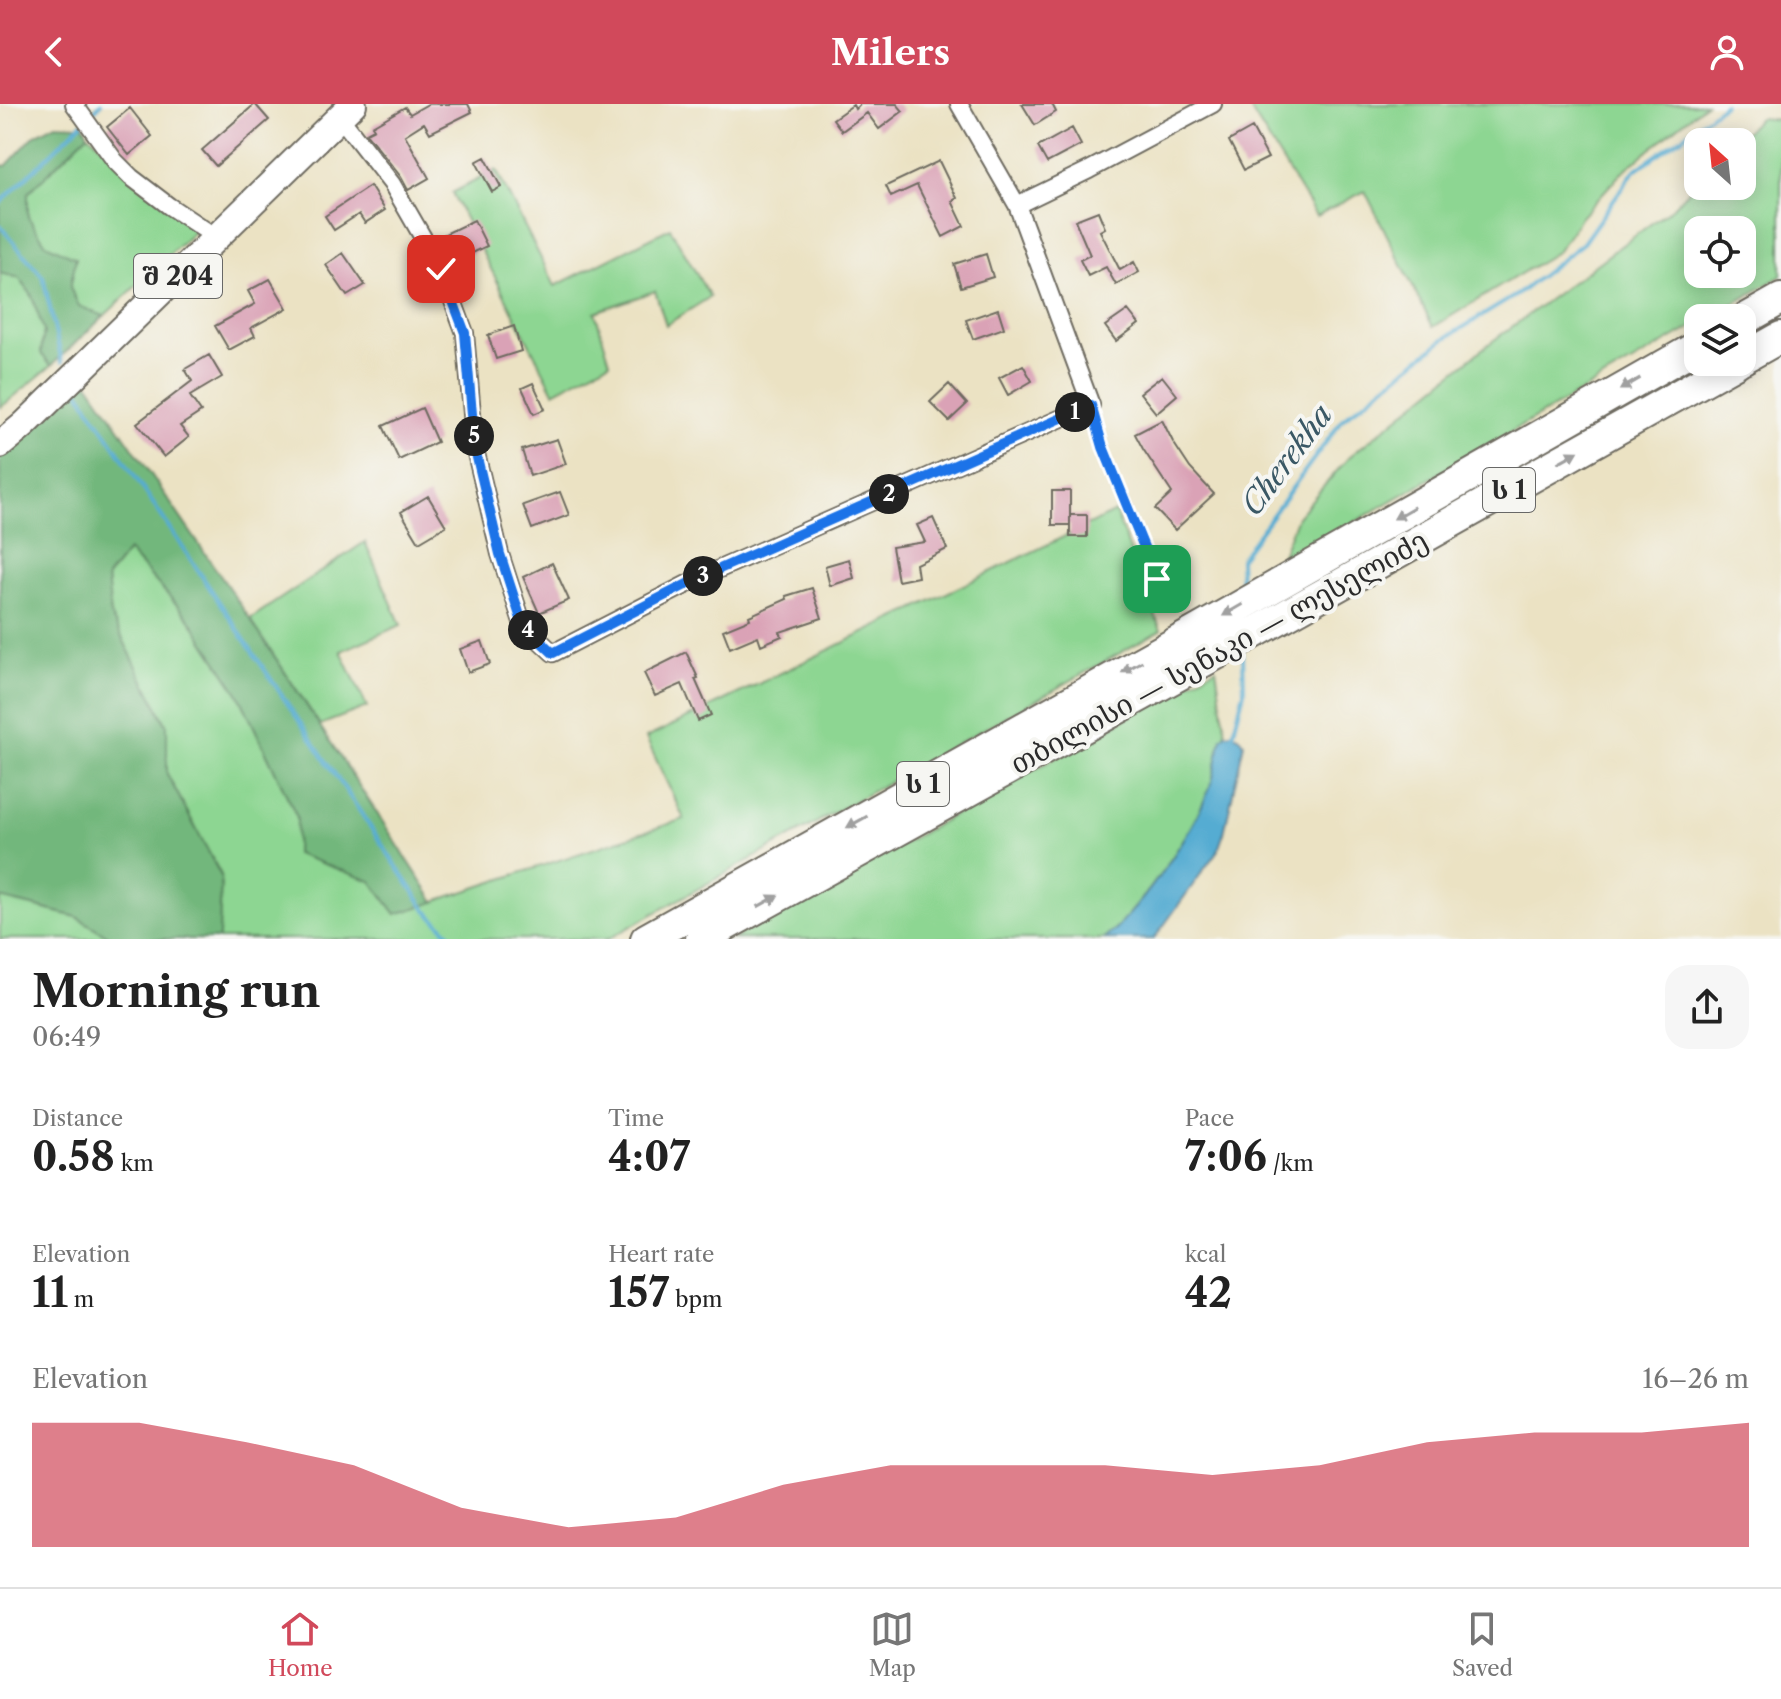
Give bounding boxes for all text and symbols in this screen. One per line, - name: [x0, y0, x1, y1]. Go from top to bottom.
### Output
- icon: back: [32, 30, 76, 74]
- text: Milers: [831, 30, 950, 74]
- icon: person: [1705, 30, 1749, 74]
- north arrow: [1684, 128, 1756, 200]
- map controls: [1684, 128, 1756, 376]
- button: locate: [1684, 216, 1756, 288]
- pin: [407, 235, 475, 303]
- icon: check: [419, 247, 463, 291]
- road number: შ 204: [134, 254, 222, 298]
- button: layers: [1684, 304, 1756, 376]
- one-way arrow: [1619, 377, 1641, 391]
- pin: 1: [1055, 392, 1095, 432]
- water label: Cherekha: [1233, 397, 1340, 522]
- text: 1: [1070, 398, 1080, 425]
- pin: 5: [454, 416, 494, 456]
- text: 5: [468, 422, 480, 449]
- one-way arrow: [1557, 450, 1580, 463]
- road number: ს 1: [1483, 468, 1535, 512]
- pin: 2: [869, 474, 909, 514]
- text: 2: [883, 480, 896, 507]
- one-way arrow: [1393, 506, 1415, 520]
- street label: თბილისი — სენაკი — ლესელიძე: [1004, 523, 1434, 781]
- pin: [1123, 545, 1191, 613]
- pin: 3: [683, 556, 723, 596]
- icon: arrive: [1135, 557, 1179, 601]
- text: 3: [697, 562, 709, 589]
- one-way arrow: [1222, 603, 1244, 617]
- pin: 4: [508, 610, 548, 650]
- text: 4: [521, 616, 535, 643]
- one-way arrow: [1121, 660, 1143, 674]
- road number: ს 1: [897, 762, 949, 806]
- one-way arrow: [845, 815, 868, 828]
- one-way arrow: [757, 894, 780, 908]
- text: Morning run: [32, 964, 321, 1018]
- button: share: [1665, 965, 1749, 1049]
- text: 06:49: [32, 1021, 101, 1053]
- text: Distance: [32, 1105, 123, 1132]
- text: Time: [608, 1105, 664, 1132]
- text: Pace: [1185, 1105, 1234, 1132]
- text: 0.58: [32, 1132, 115, 1181]
- text: 4:07: [608, 1132, 690, 1181]
- text: 7:06: [1185, 1132, 1267, 1181]
- text: km: [115, 1150, 154, 1177]
- text: /km: [1267, 1150, 1314, 1177]
- text: Elevation: [32, 1241, 130, 1268]
- text: Heart rate: [608, 1241, 714, 1268]
- text: kcal: [1185, 1241, 1226, 1268]
- text: 11: [32, 1268, 68, 1317]
- text: 157: [608, 1268, 669, 1317]
- text: 42: [1185, 1268, 1232, 1317]
- text: m: [68, 1286, 94, 1313]
- text: bpm: [669, 1286, 722, 1313]
- text: Elevation: [32, 1363, 148, 1395]
- text: 16–26 m: [1642, 1363, 1749, 1395]
- tab: Home: [268, 1607, 333, 1682]
- tab: Map: [869, 1607, 916, 1682]
- tab: Saved: [1452, 1607, 1513, 1682]

